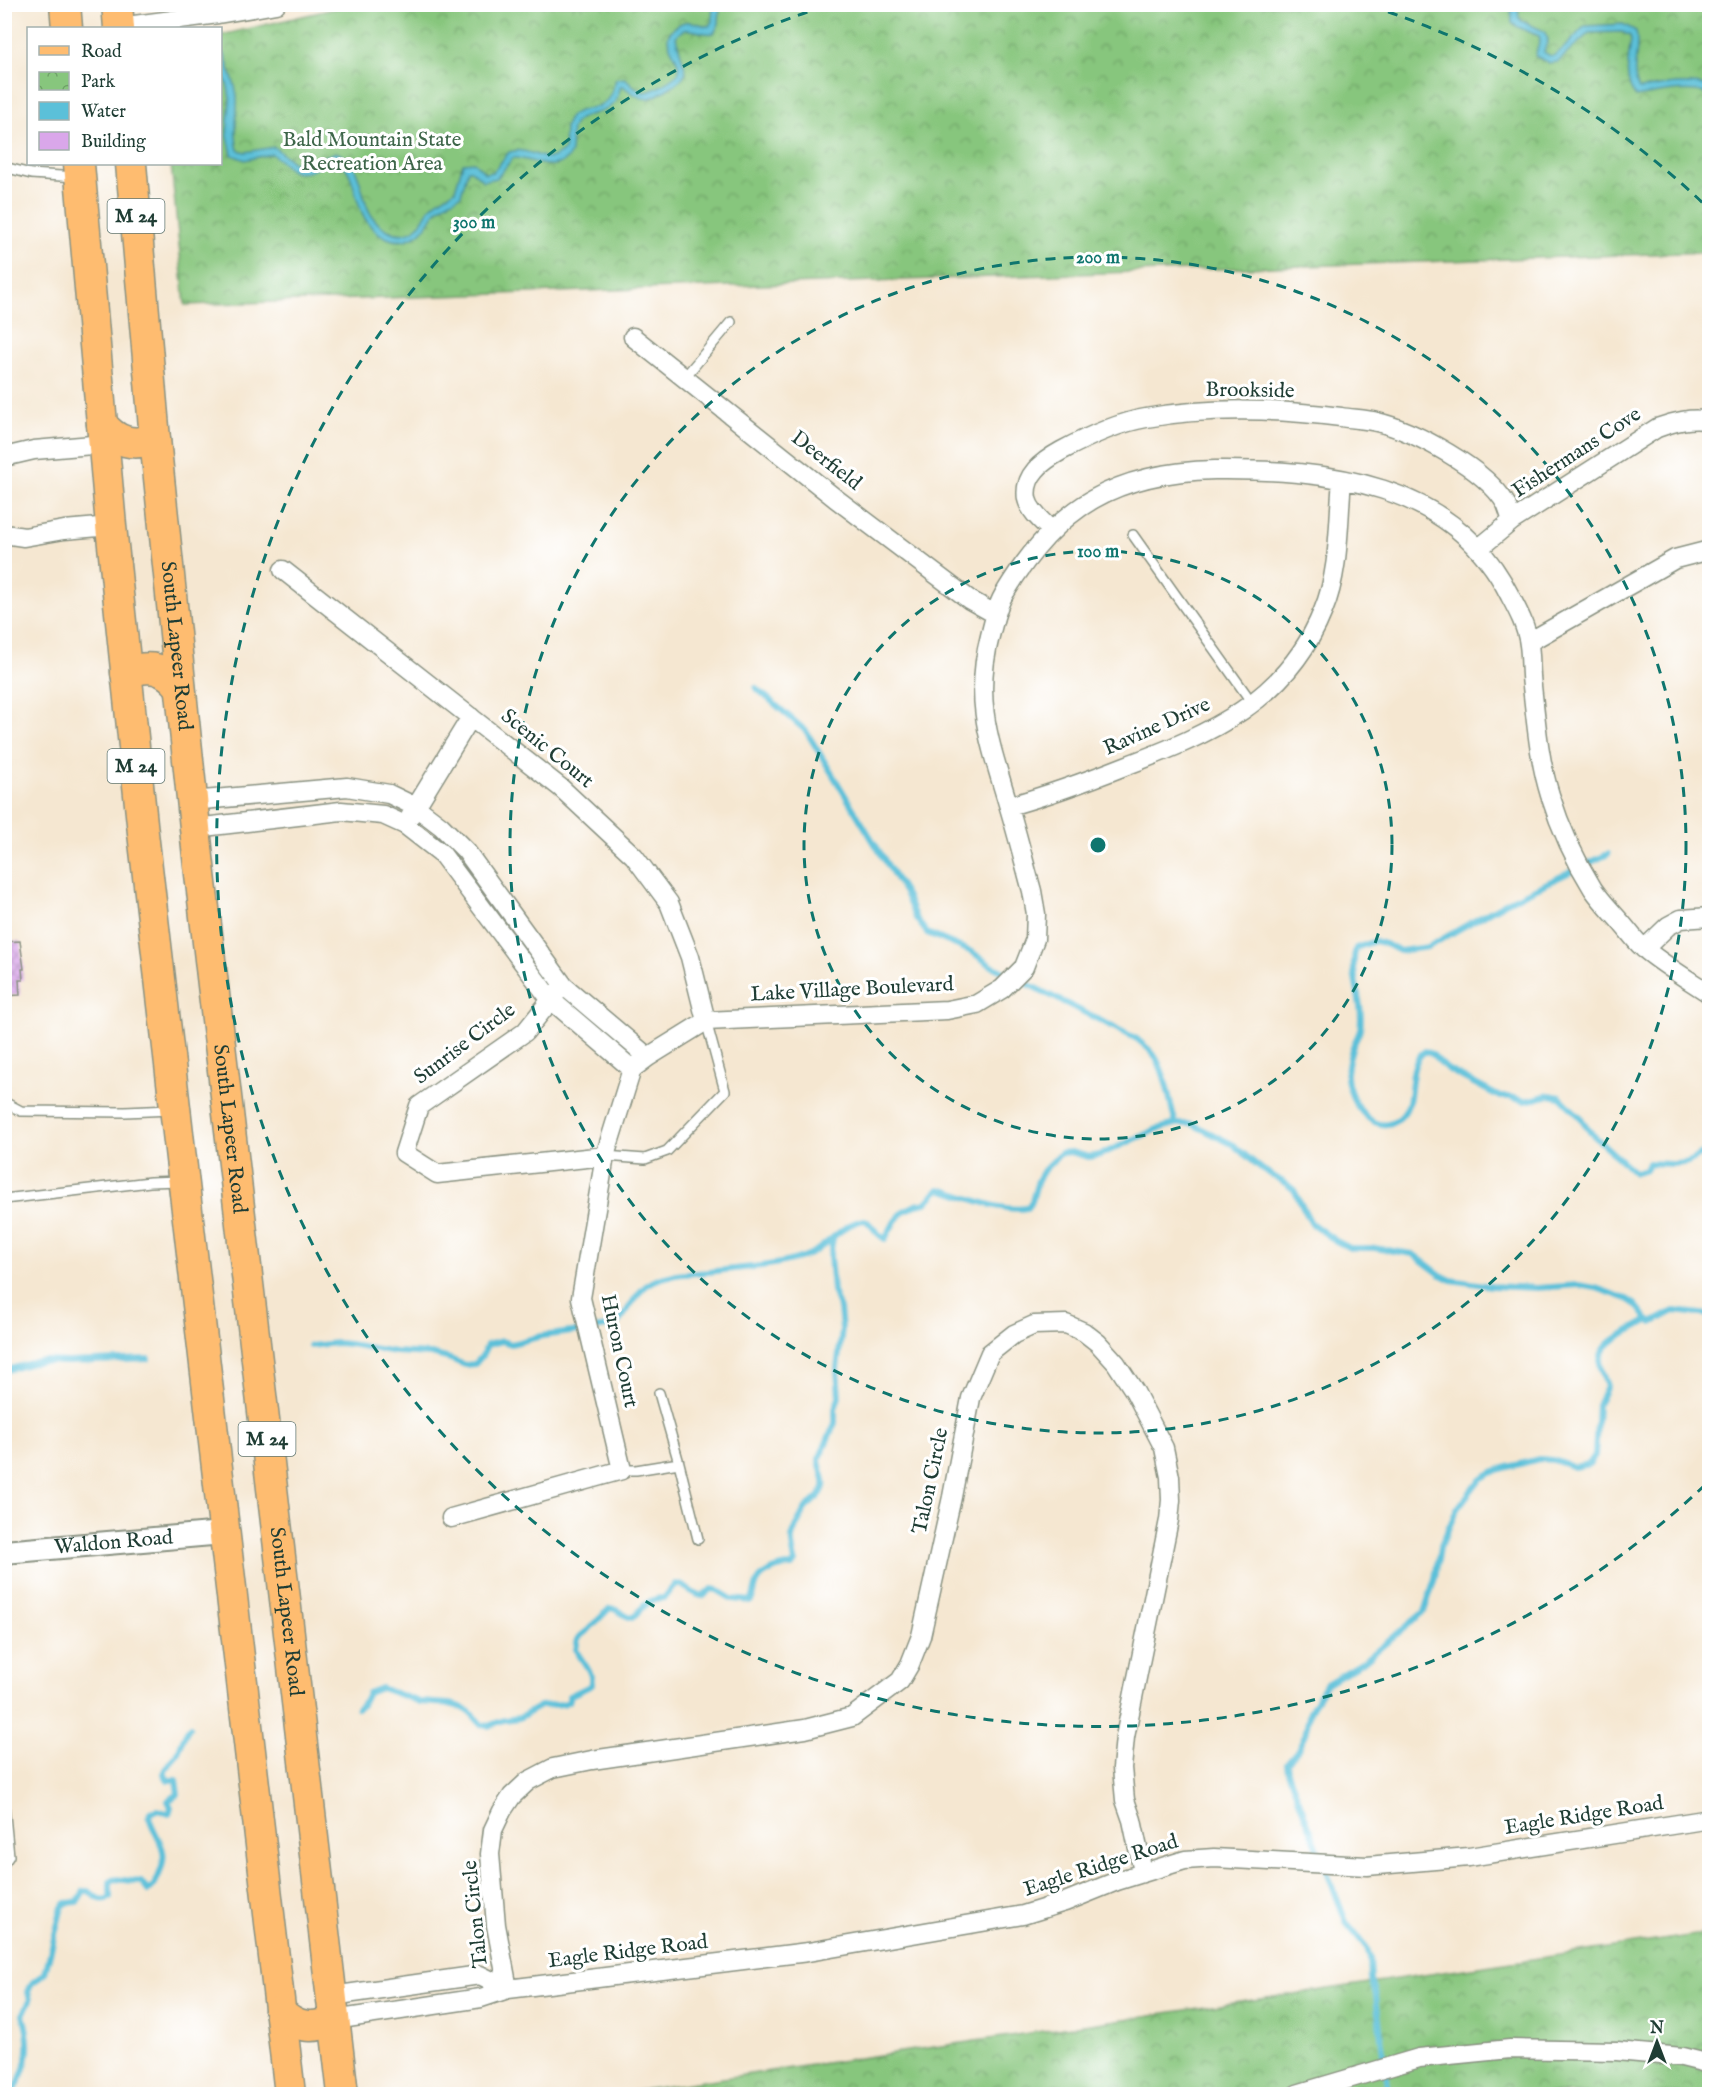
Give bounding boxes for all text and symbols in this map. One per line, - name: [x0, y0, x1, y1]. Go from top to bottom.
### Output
- legend: [27, 27, 222, 165]
- text: Road: [81, 41, 122, 64]
- text: Park: [81, 71, 116, 94]
- text: Water: [81, 101, 126, 124]
- park label: Bald Mountain State Recreation Area: [283, 127, 462, 178]
- text: Building: [81, 131, 146, 154]
- road number: M 24: [108, 199, 164, 233]
- text: 300 m: [453, 212, 495, 235]
- text: 200 m: [1076, 247, 1120, 270]
- street label: Brookside: [1205, 377, 1295, 405]
- street label: Fishermans Cove: [1507, 401, 1647, 505]
- street label: Deerfield: [785, 425, 867, 498]
- text: 100 m: [1077, 541, 1119, 564]
- street label: South Lapeer Road: [154, 560, 199, 733]
- street label: Ravine Drive: [1099, 691, 1215, 763]
- street label: Scenic Court: [495, 703, 599, 795]
- road number: M 24: [108, 749, 164, 783]
- centre of rings: [1088, 835, 1108, 855]
- street label: Lake Village Boulevard: [750, 971, 955, 1009]
- street label: Sunrise Circle: [409, 997, 521, 1091]
- street label: South Lapeer Road: [207, 1043, 253, 1216]
- street label: Huron Court: [594, 1292, 644, 1410]
- road number: M 24: [238, 1422, 296, 1456]
- street label: Talon Circle: [907, 1425, 956, 1537]
- street label: Waldon Road: [53, 1524, 175, 1561]
- street label: South Lapeer Road: [263, 1525, 310, 1699]
- street label: Eagle Ridge Road: [1503, 1790, 1666, 1842]
- street label: Eagle Ridge Road: [1020, 1828, 1182, 1904]
- street label: Talon Circle: [457, 1859, 495, 1969]
- street label: Eagle Ridge Road: [547, 1929, 710, 1975]
- north arrow: [1627, 2012, 1687, 2072]
- text: N: [1649, 2019, 1664, 2039]

